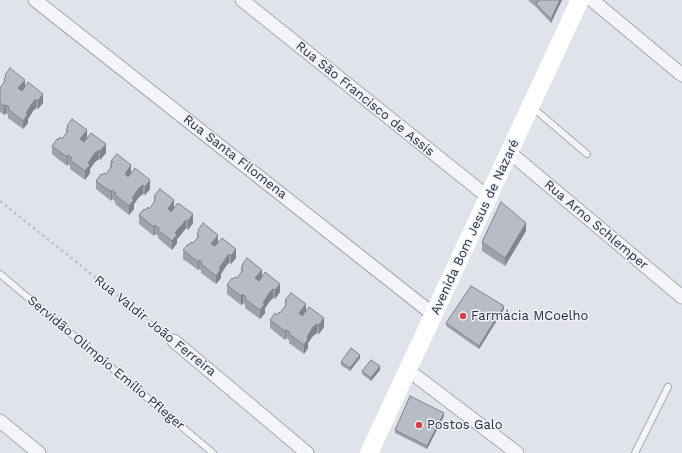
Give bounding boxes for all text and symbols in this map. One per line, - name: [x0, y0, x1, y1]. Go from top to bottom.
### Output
- street label: Rua São Francisco de Assis: [293, 38, 437, 160]
- street label: Rua Santa Filomena: [180, 112, 290, 202]
- street label: Avenida Bom Jesus de Nazaré: [427, 137, 523, 317]
- street label: Rua Arno Schlemper: [541, 177, 651, 273]
- street label: Rua Valdir João Ferreira: [91, 272, 219, 380]
- street label: Servidão Olímpio Emílio Pfleger: [24, 293, 188, 433]
- place label: Farmácia MCoelho: [471, 308, 588, 324]
- marker: Farmácia MCoelho: [458, 311, 468, 321]
- place label: Postos Galo: [427, 417, 503, 433]
- marker: Postos Galo: [414, 420, 424, 430]

